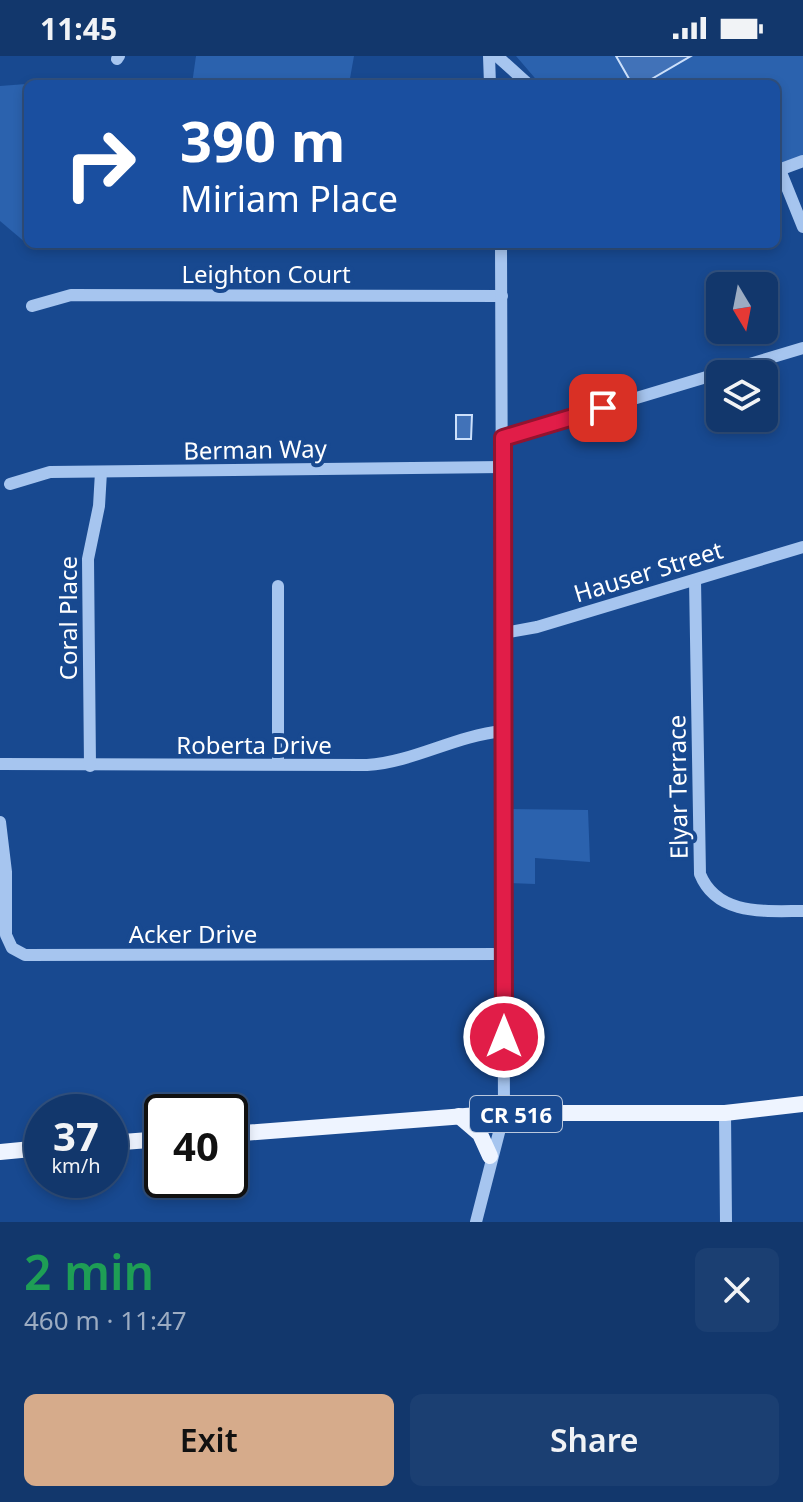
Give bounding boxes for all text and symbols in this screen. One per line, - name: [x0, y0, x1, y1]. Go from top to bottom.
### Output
- text: 11:45: [40, 8, 117, 49]
- text: 390 m: [180, 102, 345, 178]
- icon: right: [48, 112, 152, 216]
- text: Miriam Place: [180, 174, 398, 223]
- street label: Leighton Court: [181, 257, 351, 290]
- north arrow: [706, 272, 778, 344]
- map controls: [706, 272, 778, 432]
- button: layers: [706, 360, 778, 432]
- pin: [569, 374, 637, 442]
- icon: arrive: [581, 386, 625, 430]
- street label: Berman Way: [183, 431, 328, 467]
- street label: Hauser Street: [569, 533, 727, 609]
- street label: Coral Place: [51, 556, 84, 680]
- street label: Elyar Terrace: [659, 714, 695, 860]
- street label: Roberta Drive: [176, 728, 332, 761]
- street label: Acker Drive: [129, 917, 257, 950]
- position arrow: [462, 995, 546, 1079]
- speed limit sign: 40: [144, 1094, 248, 1198]
- road number: CR 516: [470, 1096, 562, 1132]
- text: 37: [53, 1108, 99, 1163]
- text: km/h: [51, 1152, 101, 1179]
- text: 2 min: [24, 1239, 154, 1304]
- button: close: [695, 1248, 779, 1332]
- text: 460 m · 11:47: [24, 1302, 187, 1338]
- button: Exit: [24, 1394, 394, 1486]
- button: Share: [410, 1394, 779, 1486]

